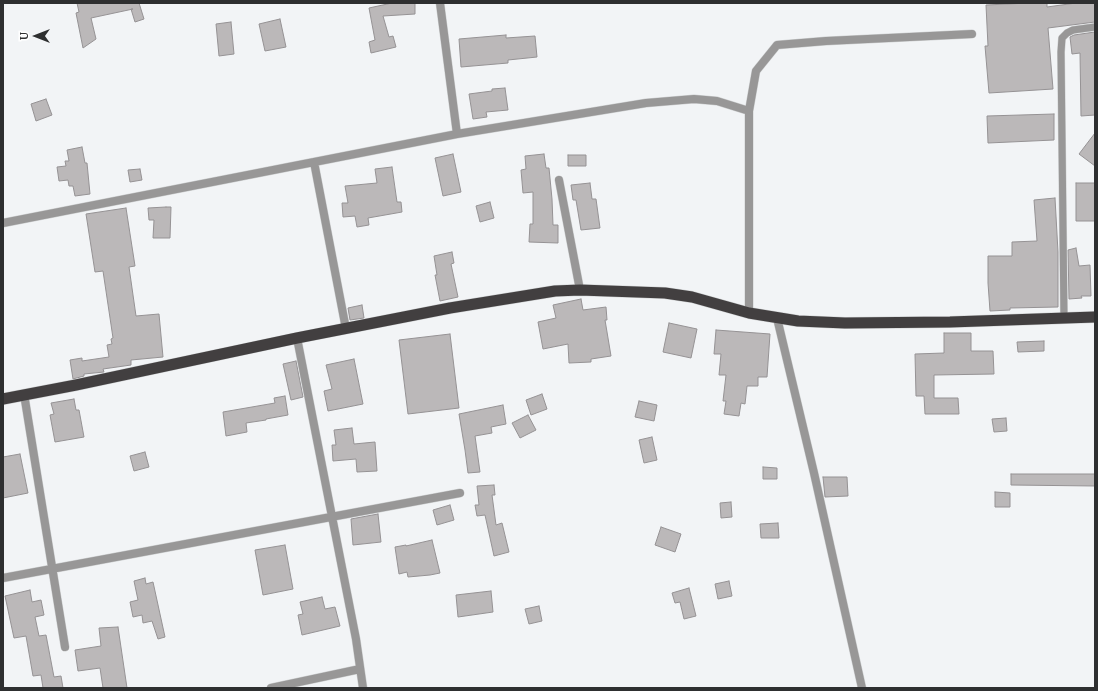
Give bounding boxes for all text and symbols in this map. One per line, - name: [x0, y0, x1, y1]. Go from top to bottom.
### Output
- north arrow: [16, 16, 56, 56]
- text: U: [17, 32, 31, 40]

